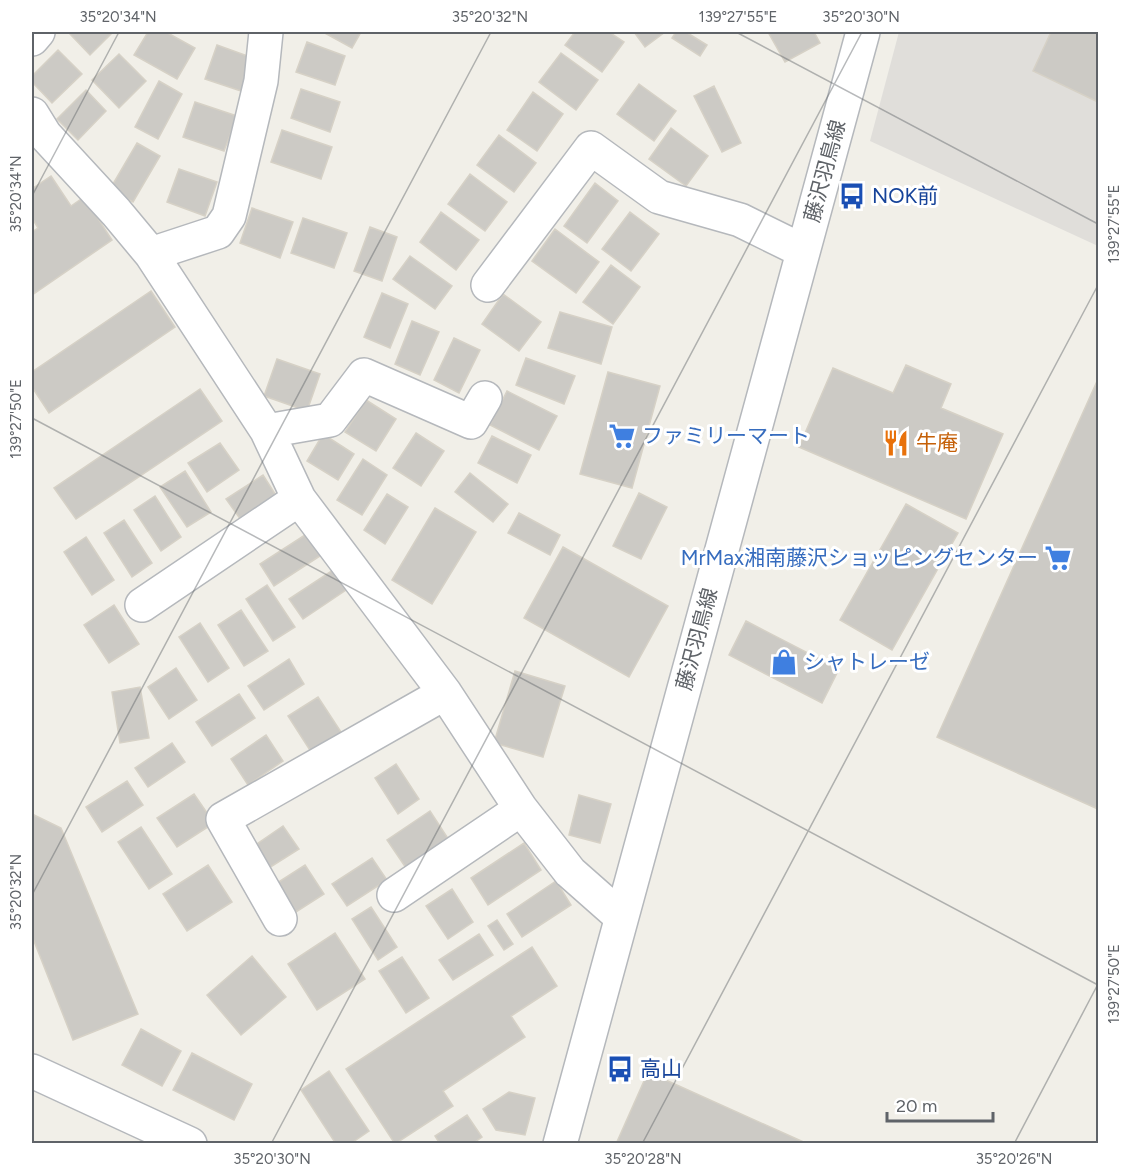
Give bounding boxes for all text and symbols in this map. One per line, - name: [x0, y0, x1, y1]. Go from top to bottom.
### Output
- text: 35°20'34"N: [79, 8, 157, 26]
- text: 35°20'32"N: [452, 8, 528, 26]
- text: 139°27'55"E: [699, 8, 777, 26]
- text: 35°20'30"N: [822, 8, 900, 26]
- street label: 藤沢羽鳥線: [799, 117, 850, 225]
- text: 35°20'34"N: [7, 155, 25, 233]
- bus stop icon: NOK前: [837, 181, 867, 211]
- place label: NOK前: [872, 183, 938, 208]
- text: 139°27'55"E: [1105, 185, 1123, 263]
- text: 139°27'50"E: [7, 379, 25, 459]
- supermarket icon: ファミリーマート: [607, 421, 637, 451]
- place label: ファミリーマート: [642, 423, 810, 448]
- restaurant icon: 牛庵: [881, 428, 911, 458]
- place label: 牛庵: [916, 430, 958, 455]
- supermarket icon: MrMax湘南藤沢ショッピングセンター: [1043, 543, 1073, 573]
- place label: MrMax湘南藤沢ショッピングセンター: [681, 545, 1038, 570]
- street label: 藤沢羽鳥線: [671, 585, 722, 693]
- shop icon: シャトレーゼ: [769, 647, 799, 677]
- place label: シャトレーゼ: [804, 649, 930, 674]
- text: 35°20'32"N: [7, 854, 25, 930]
- text: 139°27'50"E: [1105, 944, 1123, 1024]
- bus stop icon: 高山: [605, 1054, 635, 1084]
- place label: 高山: [640, 1056, 682, 1081]
- scale bar: [887, 1085, 994, 1123]
- text: 20 m: [896, 1095, 937, 1117]
- text: 35°20'30"N: [233, 1150, 311, 1168]
- text: 35°20'28"N: [604, 1150, 682, 1168]
- text: 35°20'26"N: [976, 1150, 1052, 1168]

